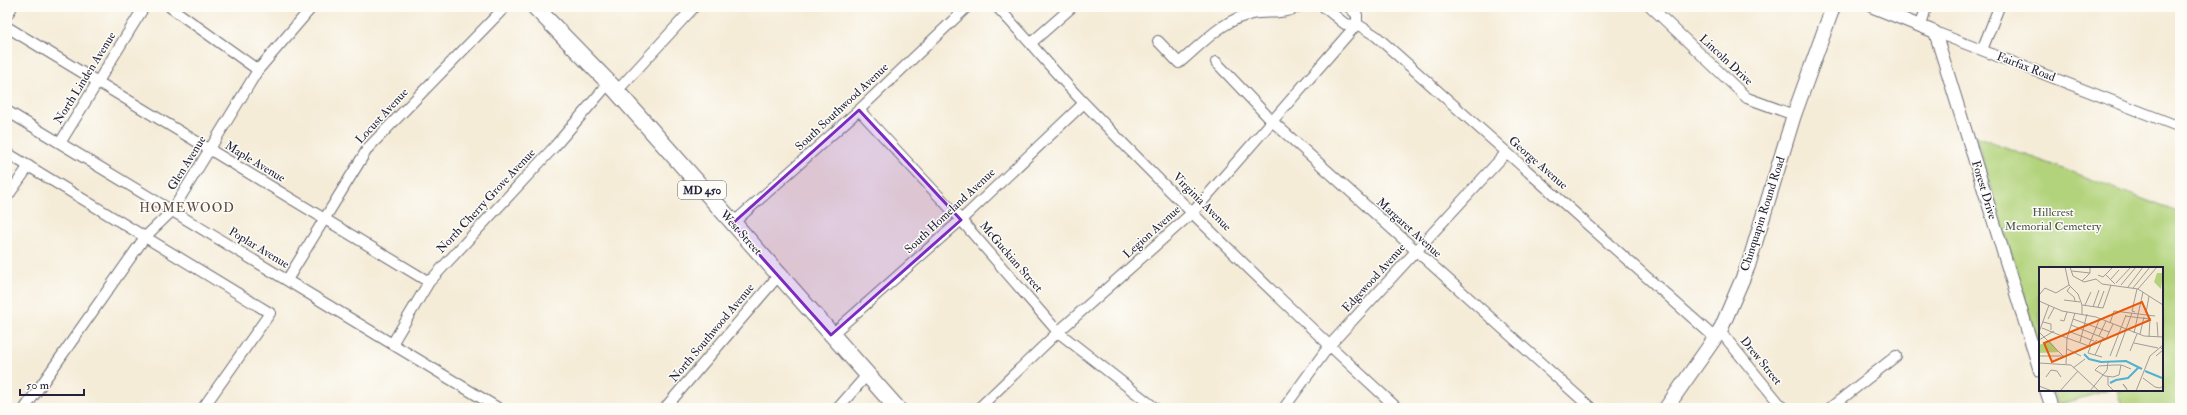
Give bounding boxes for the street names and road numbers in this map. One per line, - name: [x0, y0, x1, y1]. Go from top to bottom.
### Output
- street label: North Linden Avenue: [51, 29, 119, 127]
- street label: Lincoln Drive: [1696, 31, 1756, 89]
- street label: Fairfax Road: [1995, 49, 2058, 85]
- street label: South Southwood Avenue: [792, 60, 892, 154]
- street label: Locust Avenue: [352, 85, 412, 147]
- street label: Glen Avenue: [164, 133, 210, 193]
- street label: George Avenue: [1505, 133, 1571, 193]
- street label: Maple Avenue: [222, 138, 288, 186]
- street label: North Cherry Grove Avenue: [434, 145, 538, 257]
- street label: Chinquapin Round Road: [1737, 155, 1789, 273]
- street label: Forest Drive: [1968, 159, 2000, 221]
- street label: South Homeland Avenue: [902, 165, 998, 257]
- street label: Virginia Avenue: [1170, 170, 1234, 234]
- road number: MD 450: [678, 181, 726, 199]
- street label: Margaret Avenue: [1373, 195, 1445, 261]
- street label: Legion Avenue: [1120, 202, 1184, 262]
- street label: West Street: [716, 207, 765, 259]
- street label: McGuckian Street: [976, 219, 1046, 296]
- street label: Poplar Avenue: [226, 224, 292, 272]
- street label: Edgewood Avenue: [1339, 240, 1409, 316]
- street label: North Southwood Avenue: [666, 281, 758, 385]
- street label: Drew Street: [1737, 334, 1785, 388]

